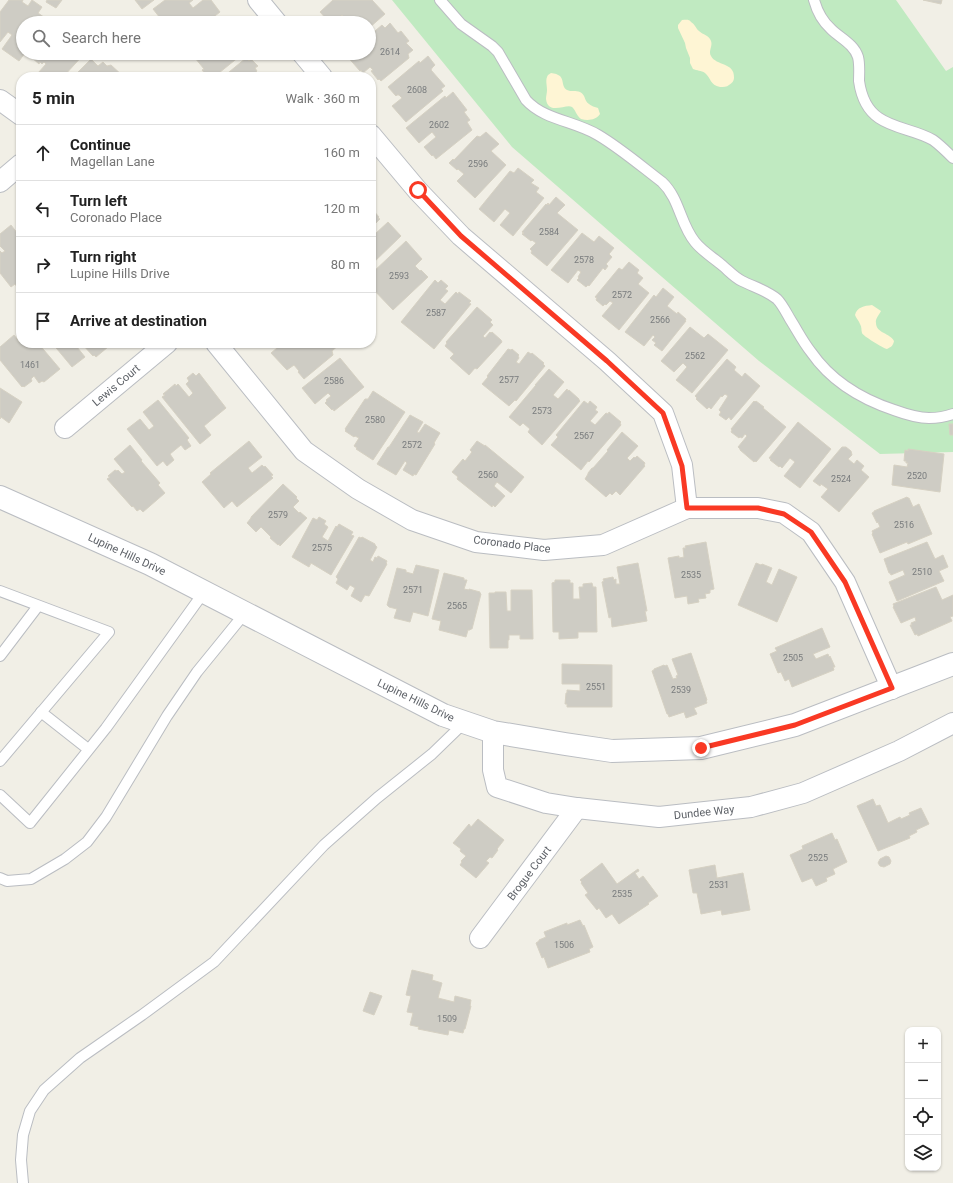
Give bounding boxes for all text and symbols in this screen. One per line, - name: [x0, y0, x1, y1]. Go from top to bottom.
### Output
- search box: [16, 16, 376, 60]
- icon: search: [30, 27, 52, 49]
- text: Search here: [62, 29, 141, 47]
- house number: 2614: [380, 47, 400, 57]
- house number: 2608: [407, 85, 427, 95]
- text: 5 min: [32, 88, 75, 108]
- text: Walk · 360 m: [285, 91, 360, 106]
- house number: 2602: [429, 120, 449, 130]
- text: Continue: [70, 136, 131, 154]
- icon: ahead: [32, 142, 54, 164]
- text: 160 m: [323, 145, 360, 160]
- text: Magellan Lane: [70, 154, 155, 169]
- house number: 2596: [468, 159, 488, 169]
- route start: [409, 181, 427, 199]
- text: Turn left: [70, 192, 127, 210]
- icon: left: [32, 198, 54, 220]
- text: 120 m: [323, 201, 360, 216]
- text: Coronado Place: [70, 210, 162, 225]
- house number: 2584: [539, 227, 559, 237]
- text: Turn right: [70, 248, 136, 266]
- icon: right: [32, 254, 54, 276]
- house number: 2578: [574, 255, 594, 265]
- text: 80 m: [331, 257, 360, 272]
- text: Lupine Hills Drive: [70, 266, 170, 281]
- house number: 2593: [389, 271, 409, 281]
- house number: 2572: [612, 290, 632, 300]
- house number: 2587: [426, 308, 446, 318]
- icon: arrive: [32, 310, 54, 332]
- text: Arrive at destination: [70, 312, 207, 330]
- house number: 2566: [650, 315, 670, 325]
- house number: 2562: [685, 351, 705, 361]
- house number: 1461: [20, 360, 40, 370]
- street label: Lewis Court: [90, 361, 143, 409]
- house number: 2577: [499, 375, 519, 385]
- house number: 2586: [324, 376, 344, 386]
- house number: 2573: [532, 406, 552, 416]
- house number: 2580: [365, 415, 385, 425]
- house number: 2567: [574, 431, 594, 441]
- house number: 2572: [402, 440, 422, 450]
- house number: 2560: [478, 470, 498, 480]
- house number: 2520: [907, 471, 927, 481]
- house number: 2524: [831, 474, 851, 484]
- house number: 2579: [268, 510, 288, 520]
- house number: 2516: [894, 520, 914, 530]
- street label: Lupine Hills Drive: [86, 531, 168, 578]
- street label: Coronado Place: [473, 533, 551, 556]
- house number: 2575: [312, 543, 332, 553]
- house number: 2510: [912, 567, 932, 577]
- house number: 2535: [681, 570, 701, 580]
- house number: 2571: [403, 585, 423, 595]
- house number: 2565: [447, 601, 467, 611]
- house number: 2505: [783, 653, 803, 663]
- street label: Lupine Hills Drive: [375, 676, 457, 725]
- house number: 2551: [586, 682, 606, 692]
- house number: 2539: [671, 685, 691, 695]
- route end: [692, 739, 710, 757]
- street label: Dundee Way: [673, 803, 736, 822]
- street label: Brogue Court: [505, 843, 554, 903]
- house number: 2525: [808, 853, 828, 863]
- house number: 2531: [709, 880, 729, 890]
- house number: 2535: [612, 889, 632, 899]
- house number: 1506: [554, 940, 574, 950]
- house number: 1509: [437, 1014, 457, 1024]
- map controls: [905, 1027, 941, 1171]
- button: +: [905, 1027, 941, 1063]
- button: −: [905, 1063, 941, 1099]
- button: locate: [905, 1099, 941, 1135]
- button: layers: [905, 1135, 941, 1171]

